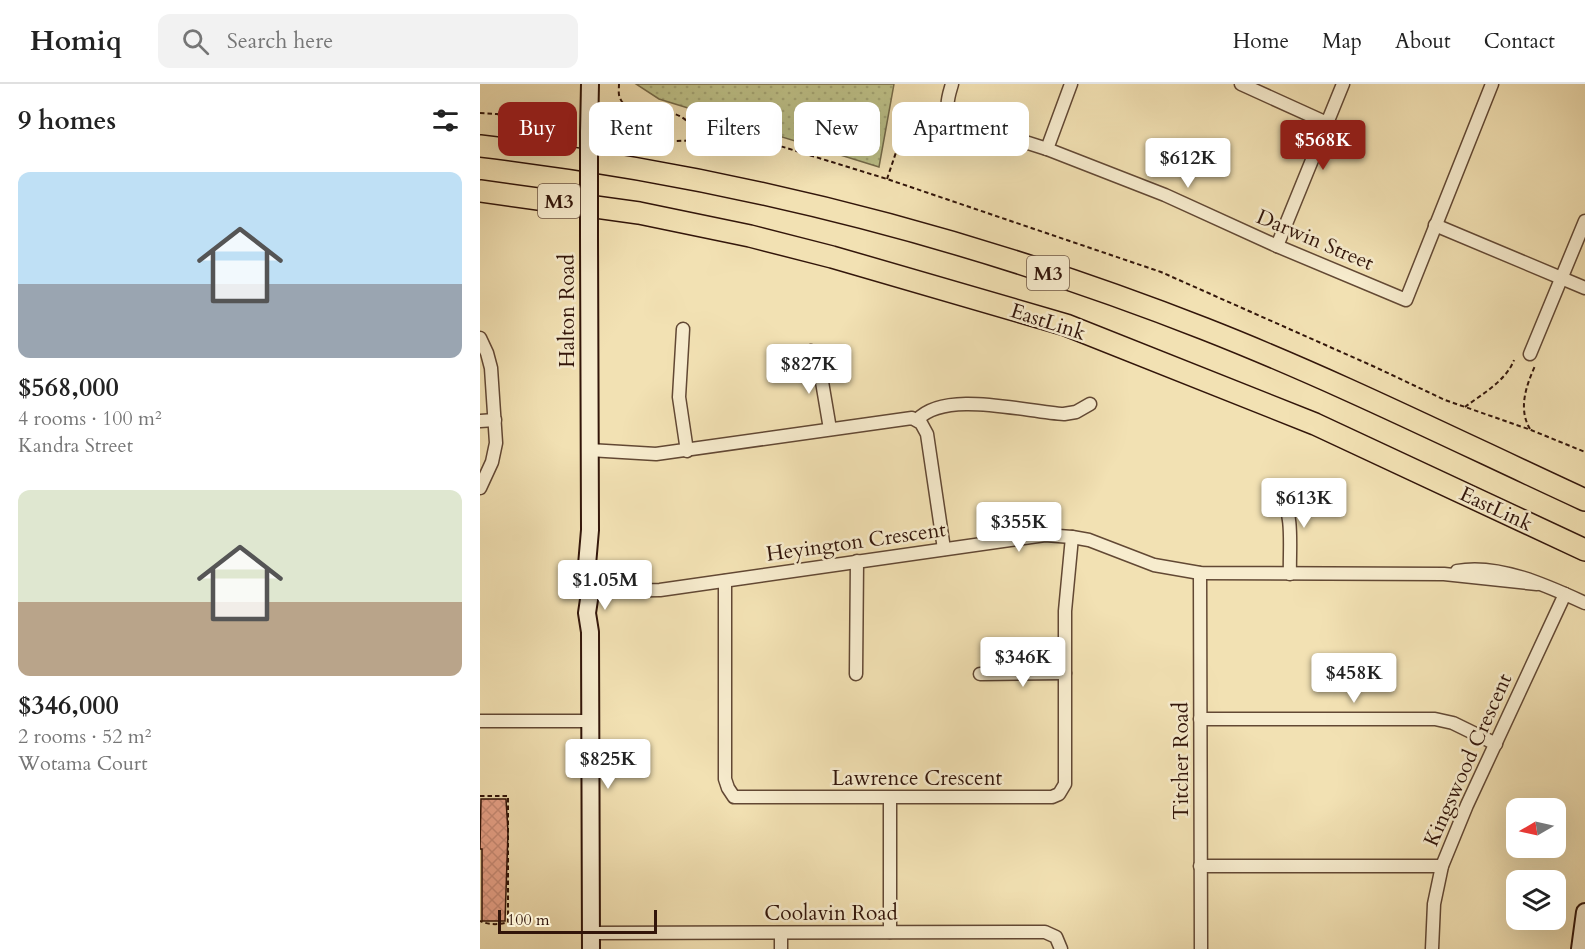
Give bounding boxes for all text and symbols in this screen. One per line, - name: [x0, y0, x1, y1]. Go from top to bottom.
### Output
- search box: [158, 14, 578, 68]
- text: Homiq: [30, 22, 122, 60]
- icon: search: [179, 25, 212, 58]
- text: Search here: [227, 26, 333, 56]
- text: Home: [1233, 27, 1289, 56]
- text: Map: [1322, 27, 1362, 56]
- text: About: [1395, 27, 1451, 56]
- text: Contact: [1484, 27, 1555, 56]
- chip: Buy: [498, 102, 577, 156]
- chip: Rent: [589, 102, 674, 156]
- chip: Filters: [686, 102, 782, 156]
- chip: New: [794, 102, 880, 156]
- chip: Apartment: [892, 102, 1029, 156]
- text: 9 homes: [18, 103, 116, 138]
- icon: filters: [429, 104, 462, 137]
- pin: $568K: [1281, 120, 1365, 171]
- text: $568K: [1294, 126, 1352, 153]
- pin: $612K: [1146, 138, 1230, 189]
- text: $612K: [1159, 144, 1217, 171]
- road number: M3: [538, 184, 580, 218]
- street label: Darwin Street: [1252, 202, 1378, 278]
- icon: home: [186, 211, 294, 319]
- street label: Halton Road: [553, 254, 582, 368]
- road number: M3: [1027, 256, 1069, 290]
- street label: EastLink: [1007, 296, 1090, 348]
- pin: $827K: [767, 344, 851, 395]
- text: $827K: [780, 350, 838, 377]
- text: $568,000: [18, 370, 119, 405]
- text: 4 rooms · 100 m²: [18, 405, 162, 432]
- text: Kandra Street: [18, 432, 133, 459]
- pin: $613K: [1262, 478, 1346, 529]
- street label: EastLink: [1455, 479, 1538, 539]
- text: $613K: [1275, 484, 1333, 511]
- pin: $355K: [977, 502, 1061, 553]
- text: $355K: [990, 508, 1048, 535]
- street label: Heyington Crescent: [764, 515, 948, 569]
- icon: home: [186, 529, 294, 637]
- pin: $1.05M: [556, 560, 654, 611]
- text: $1.05M: [572, 566, 638, 593]
- pin: $346K: [981, 637, 1065, 688]
- text: $346K: [994, 643, 1052, 670]
- pin: $458K: [1312, 653, 1396, 704]
- text: $458K: [1325, 659, 1383, 686]
- street label: Kingswood Crescent: [1417, 669, 1519, 851]
- text: $346,000: [18, 688, 119, 723]
- street label: Titcher Road: [1167, 702, 1196, 820]
- text: 2 rooms · 52 m²: [18, 723, 151, 750]
- pin: $825K: [566, 739, 650, 790]
- text: $825K: [579, 745, 637, 772]
- text: Wotama Court: [18, 750, 147, 777]
- street label: Lawrence Crescent: [832, 764, 1003, 793]
- north arrow: [1506, 798, 1566, 858]
- map controls: [1506, 798, 1566, 930]
- button: layers: [1506, 870, 1566, 930]
- street label: Coolavin Road: [764, 899, 898, 928]
- scale bar: [498, 907, 657, 934]
- text: 100 m: [507, 909, 549, 931]

